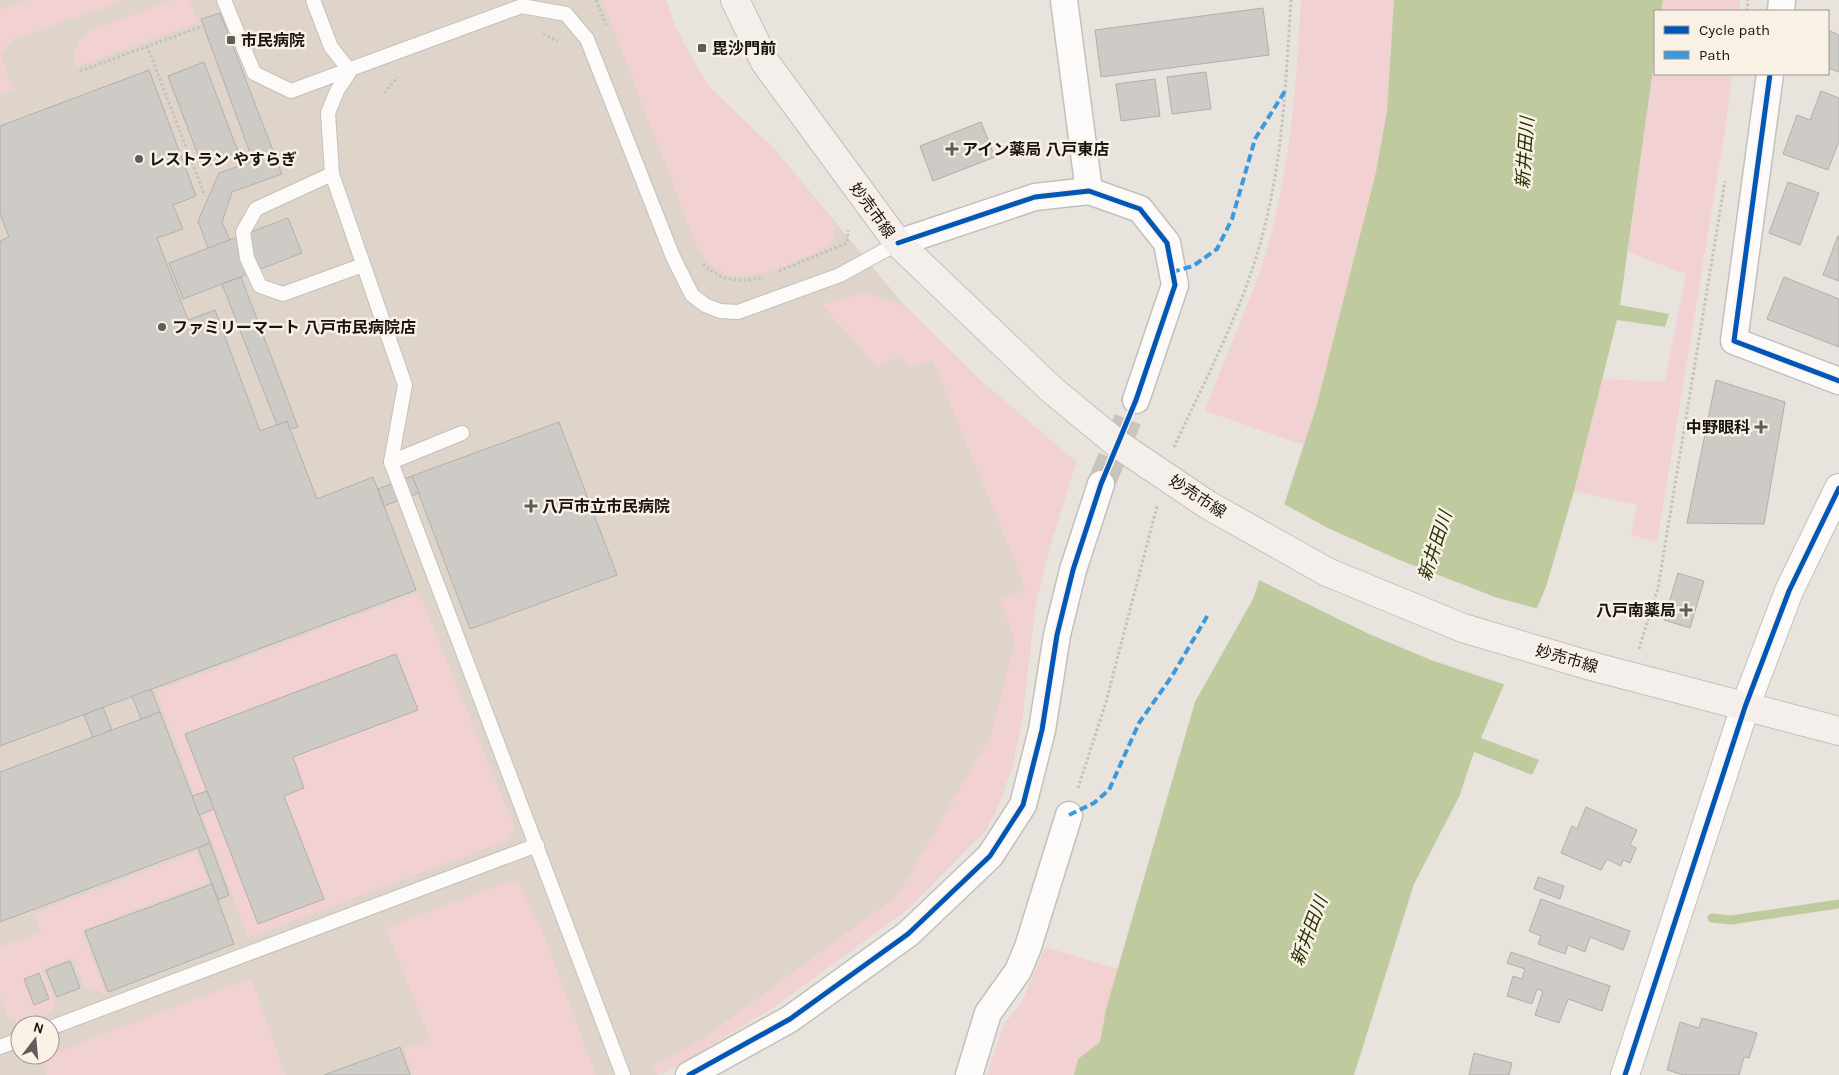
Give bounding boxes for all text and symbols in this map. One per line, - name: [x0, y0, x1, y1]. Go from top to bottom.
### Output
- legend: [1654, 10, 1829, 75]
- text: Cycle path: [1699, 21, 1770, 39]
- place label: 市民病院: [241, 31, 305, 50]
- marker: 市民病院: [225, 34, 237, 46]
- place label: 毘沙門前: [712, 39, 776, 58]
- marker: 毘沙門前: [696, 42, 708, 54]
- text: Path: [1699, 46, 1730, 64]
- water label: 新井田川: [1512, 114, 1539, 190]
- place label: アイン薬局 八戸東店: [962, 140, 1109, 159]
- marker: アイン薬局 八戸東店: [946, 143, 958, 155]
- place label: レストラン やすらぎ: [149, 150, 297, 169]
- marker: レストラン やすらぎ: [133, 153, 145, 165]
- street label: 妙売市線: [846, 179, 899, 242]
- place label: ファミリーマート 八戸市民病院店: [172, 318, 416, 337]
- marker: ファミリーマート 八戸市民病院店: [156, 321, 168, 333]
- place label: 中野眼科: [1686, 418, 1750, 437]
- marker: 中野眼科: [1754, 420, 1768, 434]
- street label: 妙売市線: [1166, 471, 1230, 522]
- place label: 八戸市立市民病院: [542, 497, 670, 516]
- marker: 八戸市立市民病院: [524, 499, 538, 513]
- water label: 新井田川: [1413, 506, 1457, 584]
- place label: 八戸南薬局: [1596, 601, 1676, 620]
- marker: 八戸南薬局: [1680, 604, 1692, 616]
- street label: 妙売市線: [1533, 641, 1600, 676]
- water label: 新井田川: [1286, 892, 1333, 969]
- north arrow: [10, 1015, 60, 1065]
- text: N: [31, 1018, 46, 1038]

